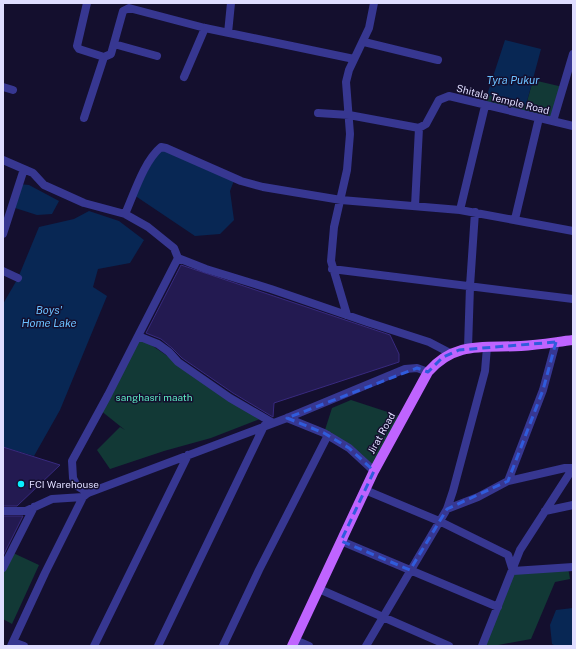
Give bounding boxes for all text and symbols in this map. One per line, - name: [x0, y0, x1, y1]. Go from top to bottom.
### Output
- water label: Tyra Pukur: [486, 74, 540, 86]
- street label: Shitala Temple Road: [455, 82, 551, 116]
- water label: Boys' Home Lake: [21, 304, 77, 329]
- park label: sanghasri maath: [116, 391, 193, 403]
- street label: Jirat Road: [365, 410, 397, 456]
- place label: FCI Warehouse: [29, 478, 99, 490]
- marker: FCI Warehouse: [16, 479, 26, 489]

